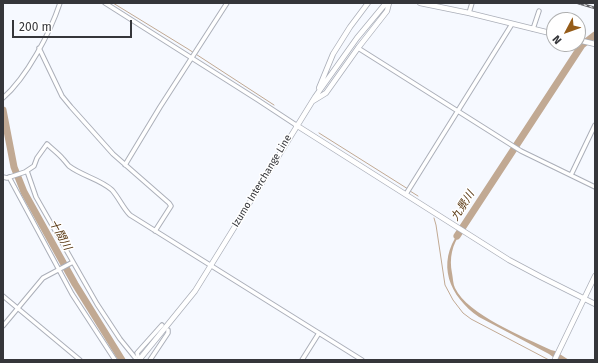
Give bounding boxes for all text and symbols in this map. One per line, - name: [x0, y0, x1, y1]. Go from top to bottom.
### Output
- scale bar: [14, 12, 134, 38]
- north arrow: [546, 12, 586, 52]
- text: 200 m: [19, 20, 52, 34]
- text: N: [550, 33, 565, 47]
- street label: Izumo Interchange Line: [230, 133, 294, 229]
- water label: 九景川: [449, 189, 477, 223]
- water label: 十間川: [46, 217, 74, 253]

